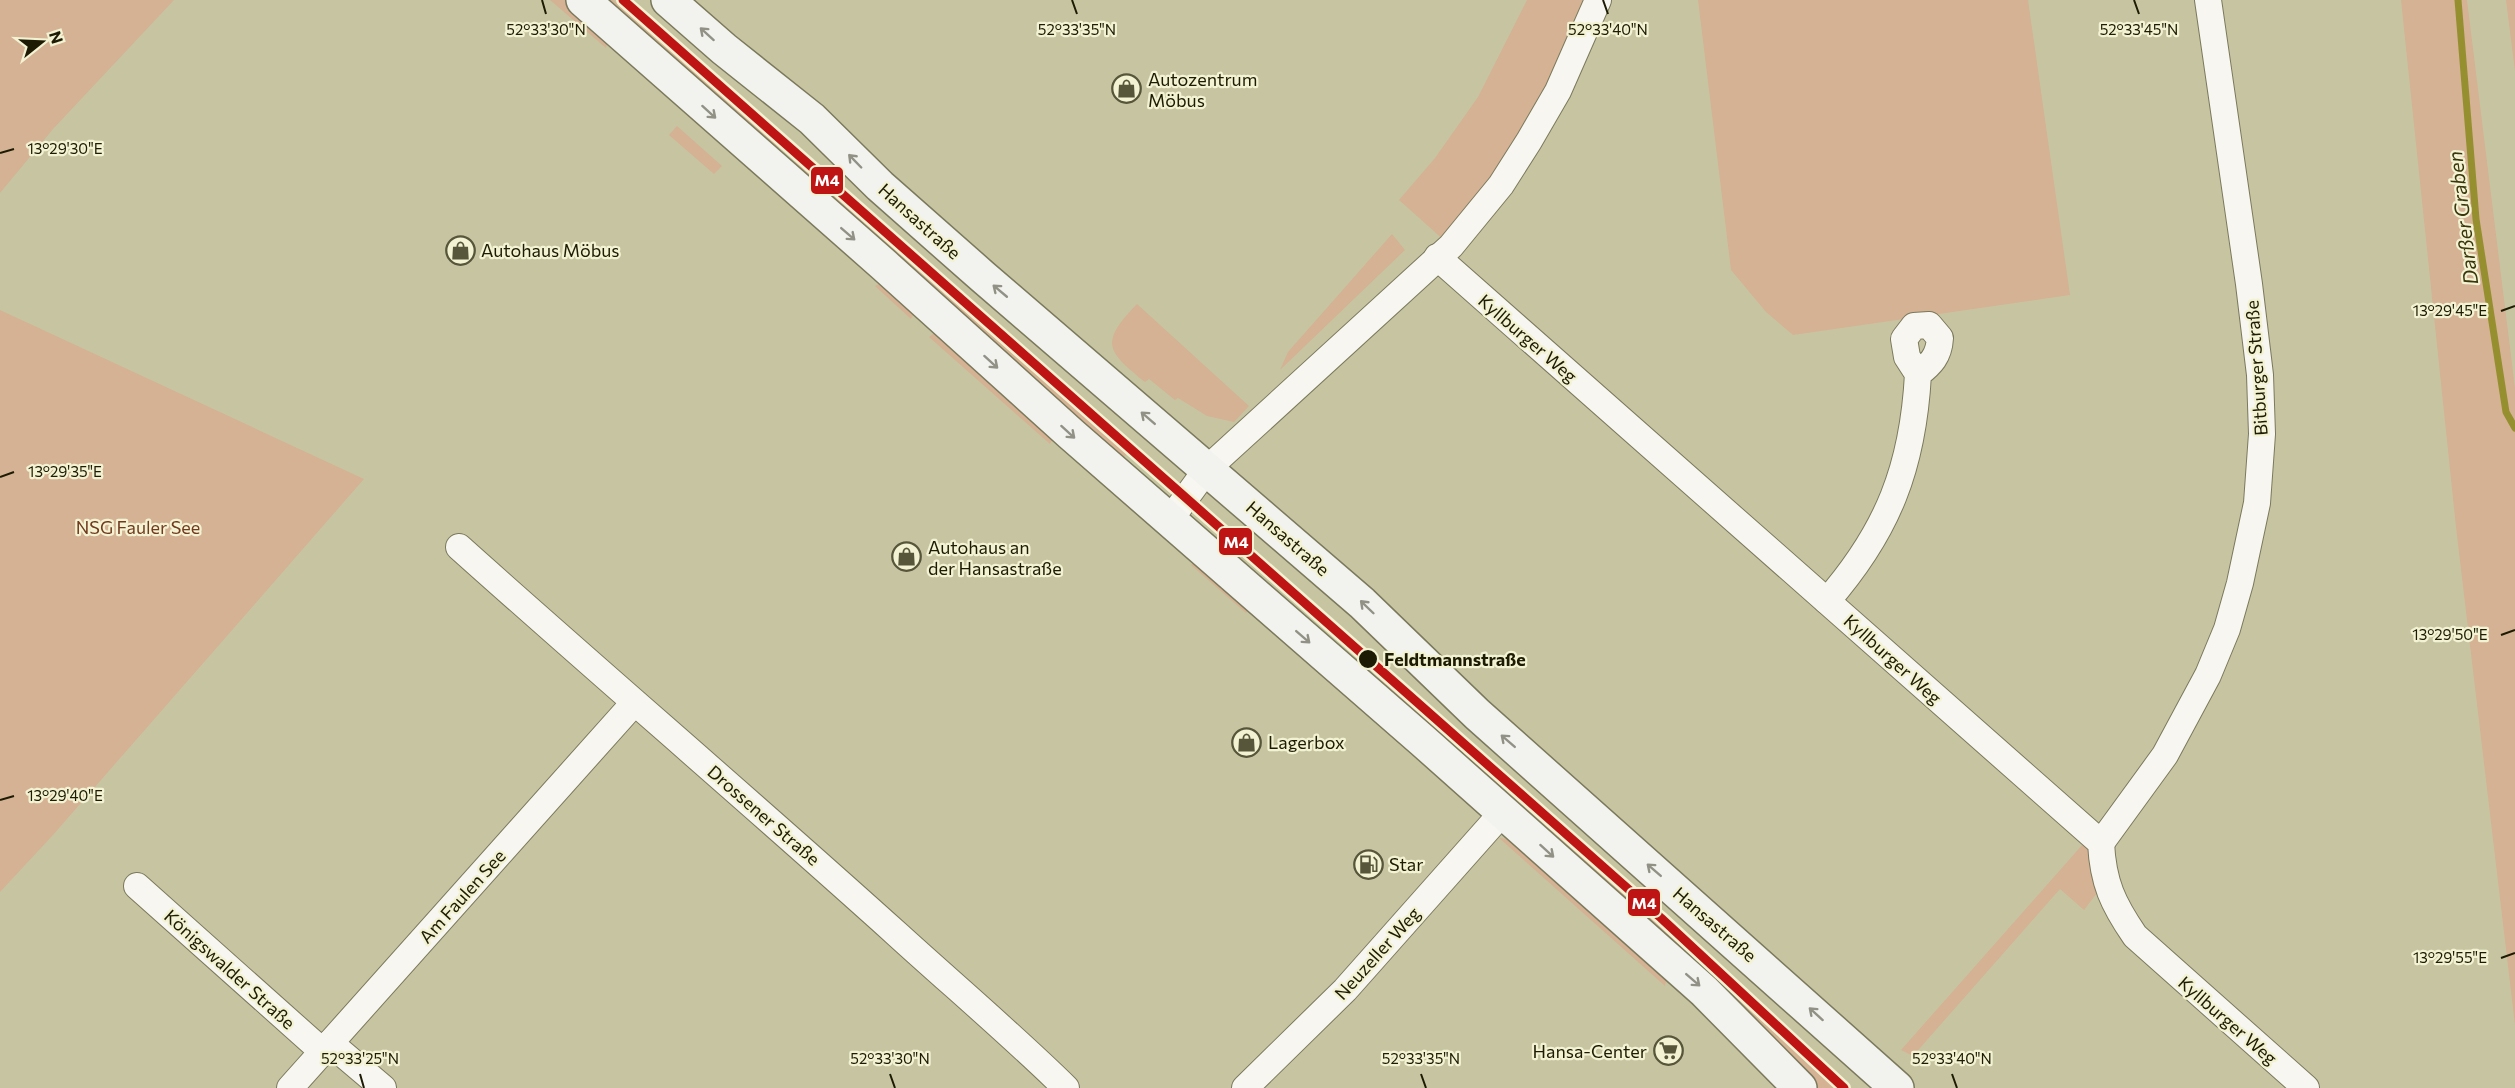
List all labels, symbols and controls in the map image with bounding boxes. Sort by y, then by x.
north arrow [12,12,72,72]
text: 52°33'30"N [506,20,586,38]
text: 52°33'35"N [1038,20,1116,38]
text: 52°33'40"N [1568,20,1648,38]
text: 52°33'45"N [2100,20,2178,38]
one-way arrow [700,27,715,41]
text: N [46,29,68,46]
place label: Autozentrum Möbus [1148,68,1257,111]
shop icon: Autozentrum Möbus [1111,73,1143,105]
one-way arrow [701,105,716,119]
text: 13°29'30"E [27,139,103,157]
water label: Darßer Graben [2442,150,2482,286]
one-way arrow [848,153,863,168]
line badge: M4 [810,166,844,195]
text: M4 [814,170,840,189]
street label: Hansastraße [874,178,966,264]
one-way arrow [840,227,855,241]
shop icon: Autohaus Möbus [444,234,476,266]
place label: Autohaus Möbus [481,239,620,261]
one-way arrow [992,285,1008,298]
street label: Kyllburger Weg [1474,289,1582,387]
street label: Bitburger Straße [2240,299,2272,437]
text: 13°29'45"E [2413,301,2487,319]
one-way arrow [983,355,998,369]
one-way arrow [1141,411,1156,425]
one-way arrow [1060,425,1075,439]
text: 13°29'35"E [28,462,102,480]
street label: Hansastraße [1242,496,1334,580]
park label: NSG Fauler See [76,516,200,538]
line badge: M4 [1218,527,1253,556]
text: M4 [1223,532,1249,551]
place label: Autohaus an der Hansastraße [928,536,1062,579]
shop icon: Autohaus an der Hansastraße [891,541,923,573]
one-way arrow [1359,600,1374,615]
street label: Kyllburger Weg [1840,609,1947,709]
text: 13°29'50"E [2412,625,2488,643]
one-way arrow [1295,630,1310,644]
marker: Feldtmannstraße [1357,648,1379,670]
place label: Feldtmannstraße [1384,648,1526,670]
shop icon: Lagerbox [1231,726,1263,758]
place label: Lagerbox [1268,731,1345,753]
one-way arrow [1501,734,1516,748]
street label: Drossener Straße [703,760,825,870]
text: 13°29'40"E [27,786,103,804]
one-way arrow [1539,844,1554,858]
street label: Am Faulen See [414,845,510,947]
fuel station icon: Star [1352,848,1384,880]
place label: Star [1389,853,1423,875]
one-way arrow [1646,864,1662,877]
street label: Hansastraße [1669,882,1761,966]
line badge: M4 [1627,888,1661,917]
text: M4 [1631,893,1657,912]
street label: Neuzeller Weg [1330,902,1425,1004]
street label: Königswalder Straße [160,905,300,1033]
text: 13°29'55"E [2413,948,2487,966]
street label: Kyllburger Weg [2174,971,2282,1069]
one-way arrow [1685,973,1700,987]
one-way arrow [1809,1007,1824,1021]
supermarket icon: Hansa-Center [1652,1035,1684,1067]
place label: Hansa-Center [1532,1040,1647,1062]
text: 52°33'25"N [321,1049,399,1067]
text: 52°33'30"N [850,1049,930,1067]
text: 52°33'35"N [1382,1049,1460,1067]
text: 52°33'40"N [1912,1049,1992,1067]

